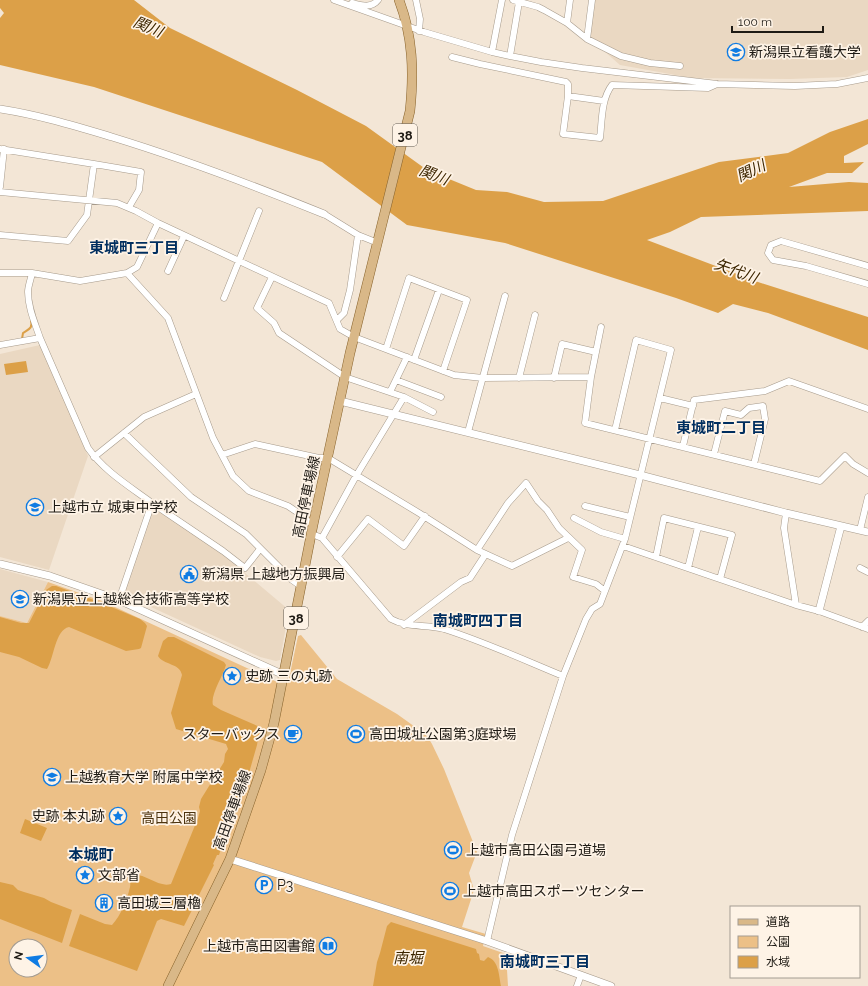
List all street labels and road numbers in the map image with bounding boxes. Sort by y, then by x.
road number: 38 [393,124,417,146]
street label: 高田停車場線 [289,454,323,540]
road number: 38 [284,607,308,629]
street label: 高田停車場線 [210,768,254,852]

